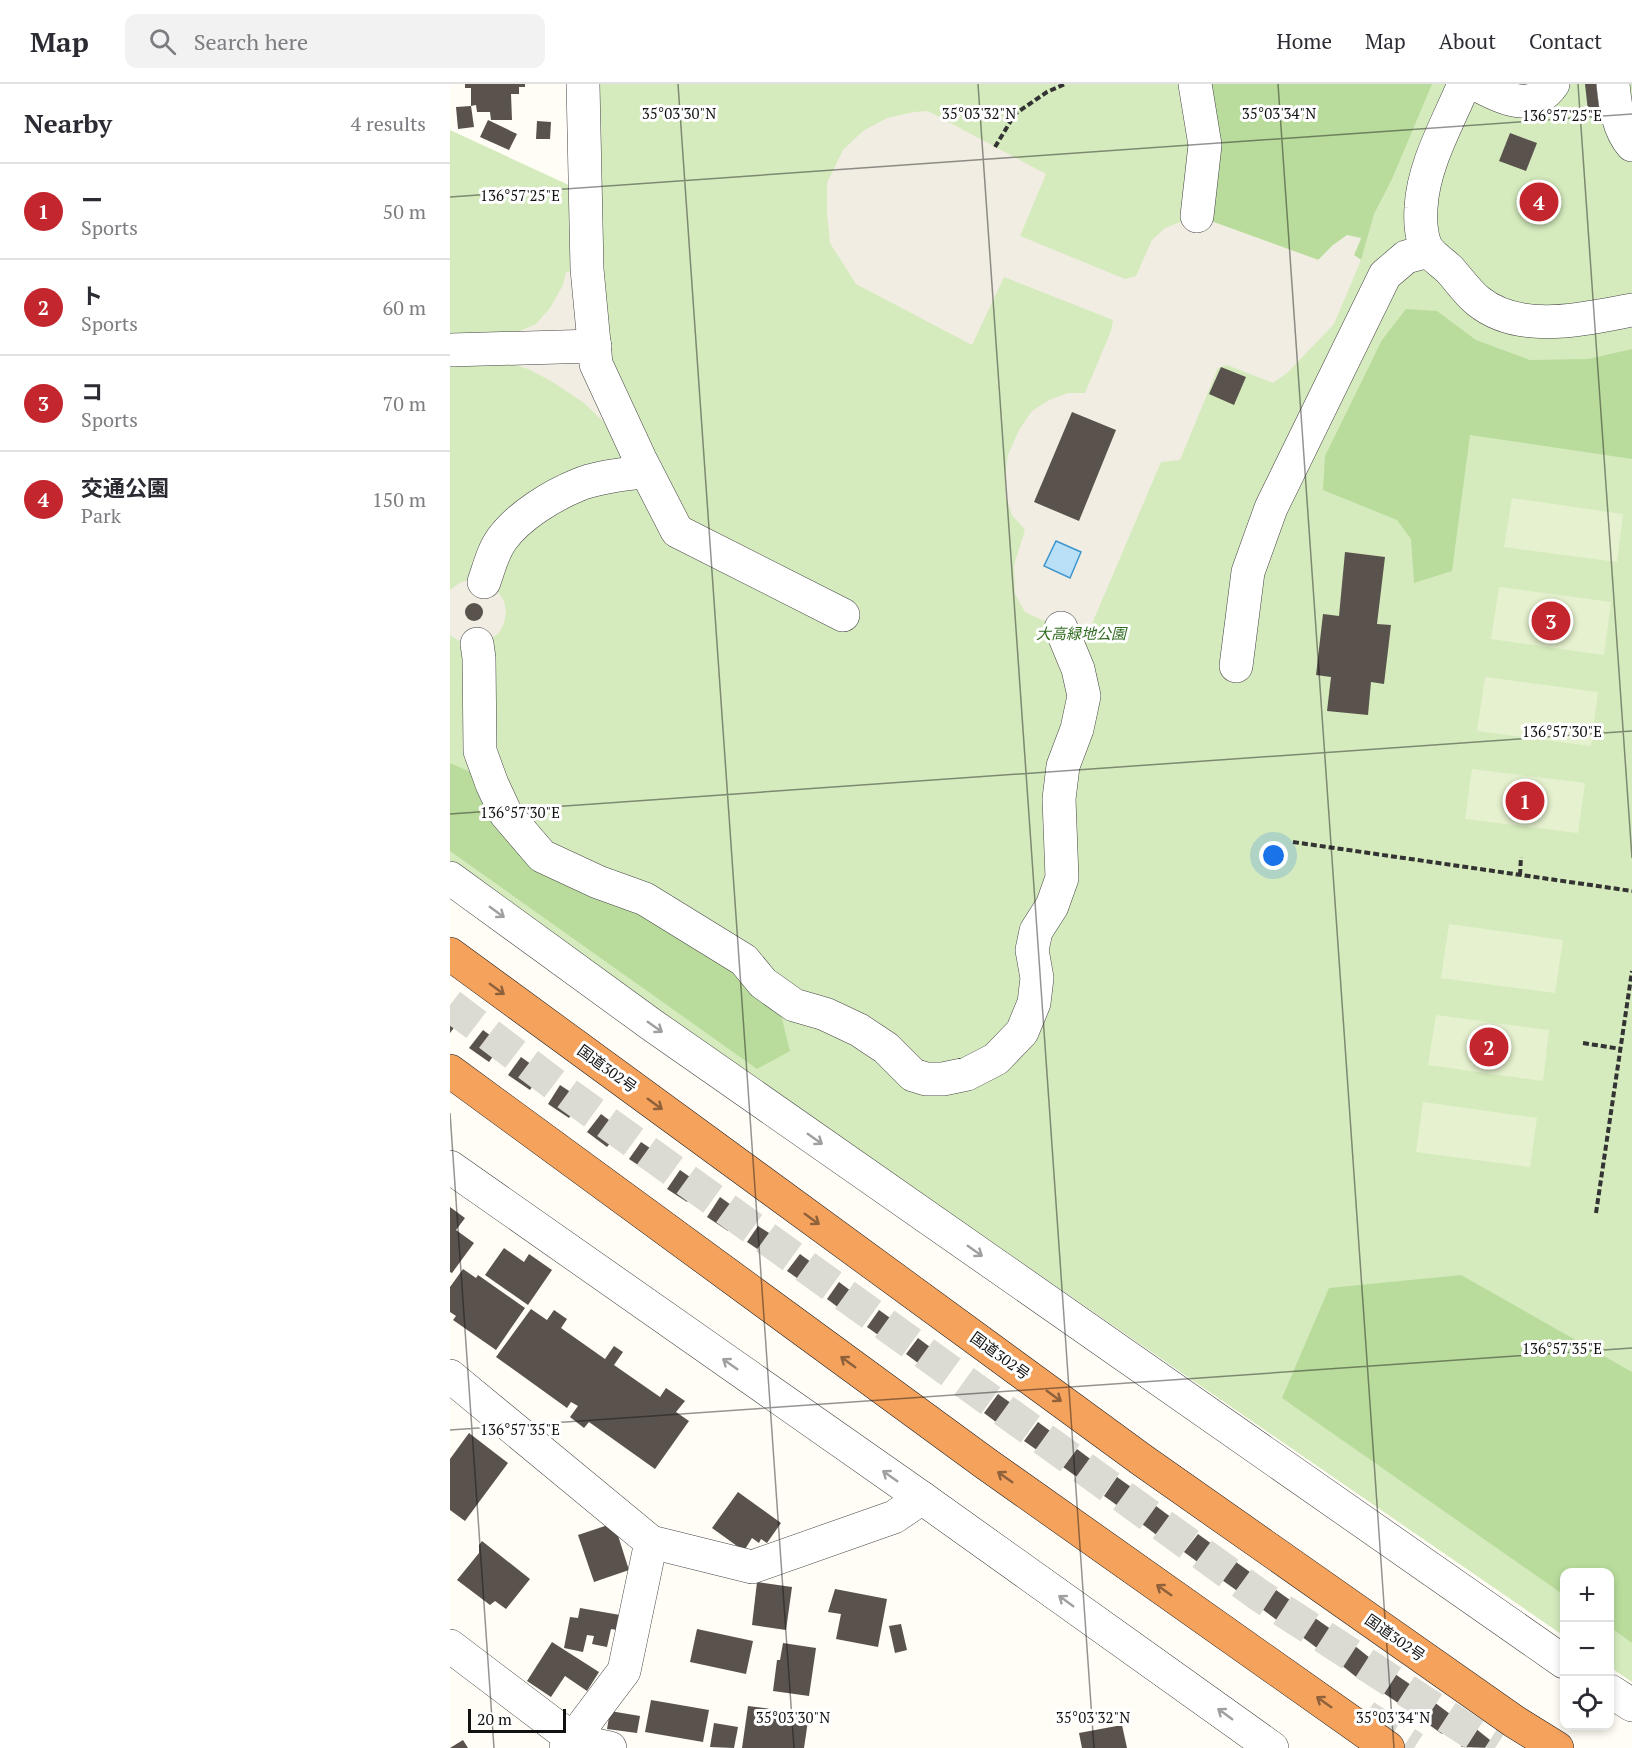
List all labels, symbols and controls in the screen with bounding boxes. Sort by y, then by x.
search box [125,14,545,68]
text: Map [30,23,89,60]
icon: search [146,25,179,58]
text: Search here [194,27,308,56]
text: Home [1276,27,1332,55]
text: Map [1365,27,1406,55]
text: About [1439,27,1496,55]
text: Contact [1529,27,1602,55]
text: 35°03'30"N [642,103,716,123]
text: 35°03'32"N [942,103,1016,123]
text: 35°03'34"N [1242,103,1316,123]
text: 136°57'25"E [1522,105,1602,125]
text: Nearby [24,106,112,140]
text: 4 results [351,110,426,137]
pin: 4 [1520,180,1558,224]
text: ー [81,185,103,214]
text: 136°57'25"E [480,185,560,205]
text: 1 [38,198,49,225]
text: 50 m [383,198,426,225]
text: Sports [81,214,138,241]
text: ト [81,281,103,310]
text: 2 [38,294,49,321]
text: 60 m [383,294,426,321]
text: Sports [81,310,138,337]
text: コ [81,377,103,406]
text: 3 [38,390,49,417]
text: 70 m [383,390,426,417]
text: Sports [81,406,138,433]
text: 交通公園 [81,473,169,502]
text: 4 [38,486,49,513]
text: 150 m [372,486,426,513]
text: Park [81,502,121,529]
pin: 3 [1532,598,1570,644]
park label: 大高緑地公園 [1036,623,1128,643]
text: 136°57'30"E [1522,721,1602,741]
pin: 1 [1506,778,1544,824]
text: 136°57'30"E [480,802,560,822]
your location [1259,841,1288,870]
one-way arrow [489,906,505,919]
one-way arrow [489,982,505,995]
one-way arrow [646,1021,663,1033]
pin: 2 [1470,1024,1508,1070]
street label: 国道302号 [574,1040,641,1097]
one-way arrow [646,1097,662,1110]
one-way arrow [806,1133,822,1145]
one-way arrow [804,1213,820,1225]
one-way arrow [966,1245,982,1257]
street label: 国道302号 [967,1327,1034,1384]
text: 136°57'35"E [1522,1338,1602,1358]
one-way arrow [840,1356,856,1368]
one-way arrow [723,1358,739,1370]
one-way arrow [1046,1390,1062,1402]
text: 136°57'35"E [480,1419,560,1439]
one-way arrow [882,1470,898,1482]
one-way arrow [998,1471,1014,1483]
map controls [1560,1568,1614,1730]
button: + [1560,1568,1614,1622]
one-way arrow [1157,1583,1173,1596]
one-way arrow [1058,1595,1074,1607]
street label: 国道302号 [1362,1609,1430,1665]
button: − [1560,1622,1614,1676]
button: locate [1560,1676,1614,1730]
one-way arrow [1316,1696,1332,1708]
scale bar [468,1706,566,1734]
text: 35°03'30"N [756,1707,830,1727]
text: 35°03'32"N [1056,1707,1130,1727]
text: 35°03'34"N [1356,1707,1430,1727]
text: 20 m [477,1708,512,1730]
one-way arrow [1217,1708,1233,1720]

